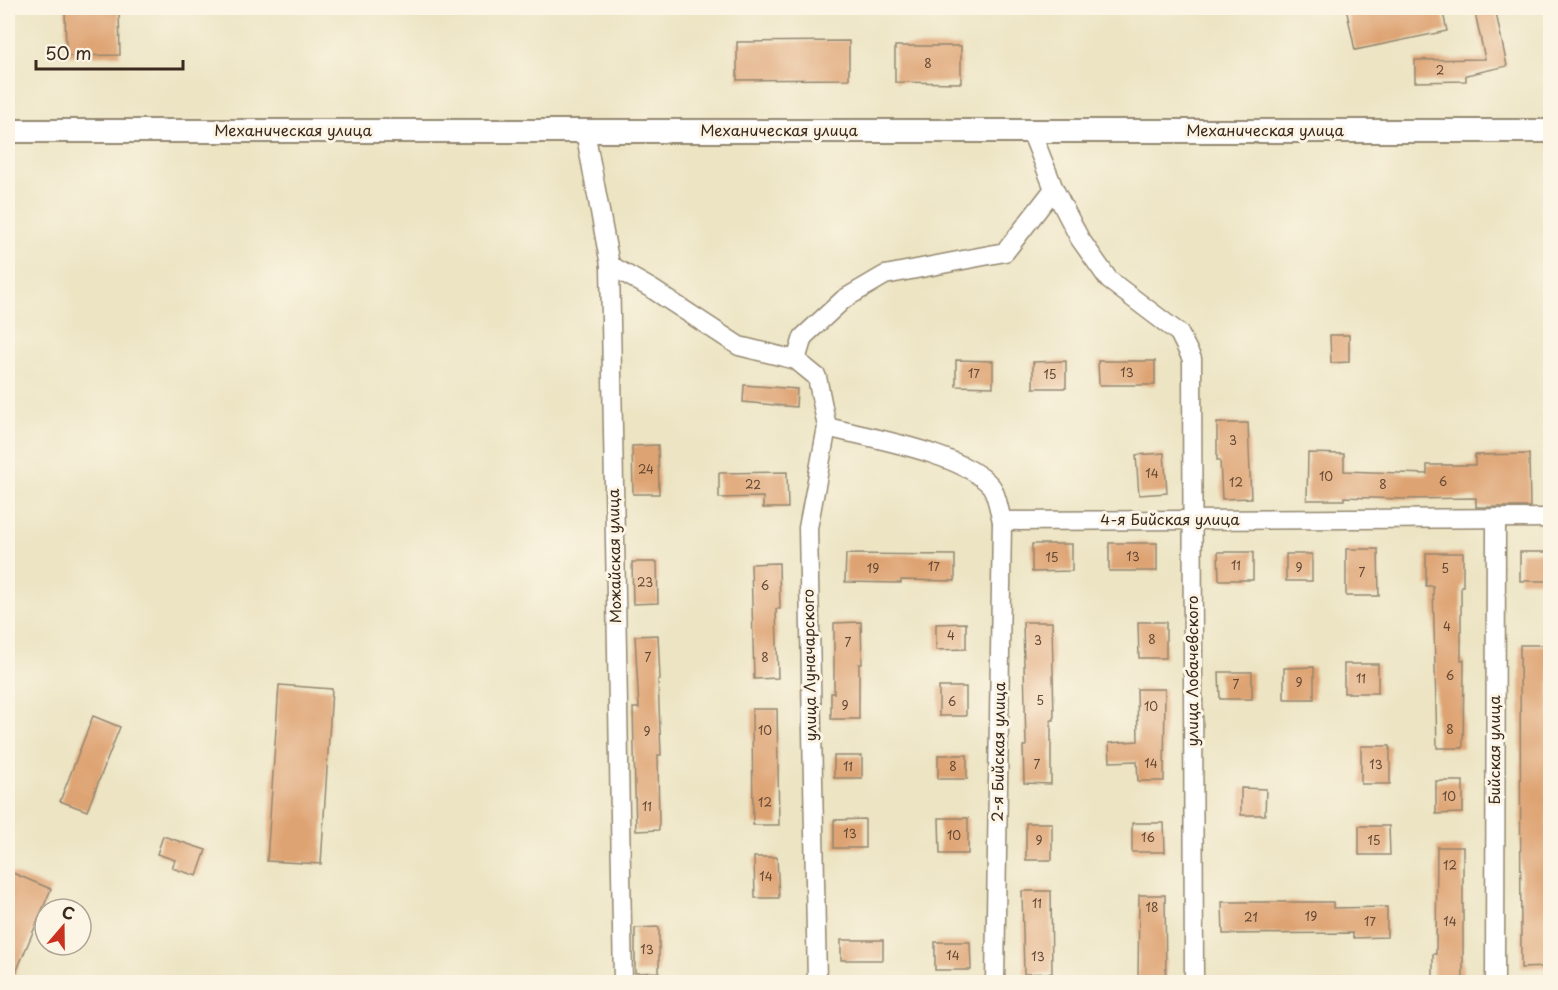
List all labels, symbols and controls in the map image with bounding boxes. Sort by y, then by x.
scale bar [36,33,183,71]
text: 50 m [45,39,92,66]
house number: 8 [924,54,932,72]
house number: 2 [1436,61,1444,79]
street label: Механическая улица [214,118,372,141]
street label: Механическая улица [700,118,858,141]
street label: Механическая улица [1186,118,1344,141]
house number: 13 [1120,363,1134,381]
house number: 17 [968,364,980,382]
house number: 15 [1043,365,1057,383]
house number: 3 [1229,431,1237,449]
house number: 24 [638,460,654,478]
house number: 14 [1145,464,1159,482]
house number: 10 [1319,467,1333,485]
house number: 6 [1439,472,1447,490]
house number: 12 [1229,473,1243,491]
house number: 22 [745,475,761,493]
house number: 8 [1379,475,1387,493]
street label: Можайская улица [601,488,626,624]
street label: 4-я Бийская улица [1100,507,1240,530]
house number: 13 [1126,547,1140,565]
house number: 15 [1045,548,1059,566]
house number: 11 [1231,556,1241,574]
house number: 17 [928,557,940,575]
house number: 9 [1295,558,1303,576]
house number: 19 [867,559,879,577]
house number: 5 [1441,559,1449,577]
house number: 7 [1359,563,1366,581]
house number: 23 [637,573,653,591]
house number: 6 [761,576,769,594]
street label: улица Луначарского [796,589,821,741]
street label: улица Лобачевского [1180,595,1203,747]
house number: 4 [1443,617,1451,635]
house number: 4 [947,626,955,644]
house number: 8 [1148,630,1156,648]
house number: 3 [1034,631,1042,649]
house number: 7 [845,633,852,651]
house number: 7 [645,648,652,666]
house number: 8 [761,648,769,666]
house number: 6 [1446,666,1454,684]
house number: 11 [1356,669,1366,687]
house number: 9 [1295,673,1303,691]
house number: 7 [1233,675,1240,693]
street label: 2-я Бийская улица [985,681,1010,822]
house number: 5 [1036,691,1044,709]
house number: 6 [948,692,956,710]
street label: Бийская улица [1482,695,1505,805]
house number: 9 [841,696,849,714]
house number: 10 [1144,697,1158,715]
house number: 8 [1446,720,1454,738]
house number: 10 [758,721,772,739]
house number: 9 [643,722,651,740]
house number: 14 [1144,754,1158,772]
house number: 7 [1034,755,1041,773]
house number: 13 [1369,755,1383,773]
house number: 11 [843,757,853,775]
house number: 8 [949,757,957,775]
house number: 10 [1442,787,1456,805]
house number: 12 [758,793,772,811]
house number: 11 [642,797,652,815]
house number: 13 [843,824,857,842]
house number: 10 [947,826,961,844]
house number: 16 [1141,828,1155,846]
house number: 9 [1035,831,1043,849]
house number: 15 [1367,831,1381,849]
house number: 12 [1443,856,1457,874]
house number: 14 [759,867,773,885]
house number: 11 [1032,894,1042,912]
north arrow [33,897,93,957]
house number: 18 [1146,898,1158,916]
text: С [59,899,78,925]
house number: 19 [1305,907,1317,925]
house number: 21 [1244,908,1258,926]
house number: 17 [1364,912,1376,930]
house number: 14 [1443,912,1457,930]
house number: 13 [640,940,654,958]
house number: 14 [946,946,960,964]
house number: 13 [1031,947,1045,965]

